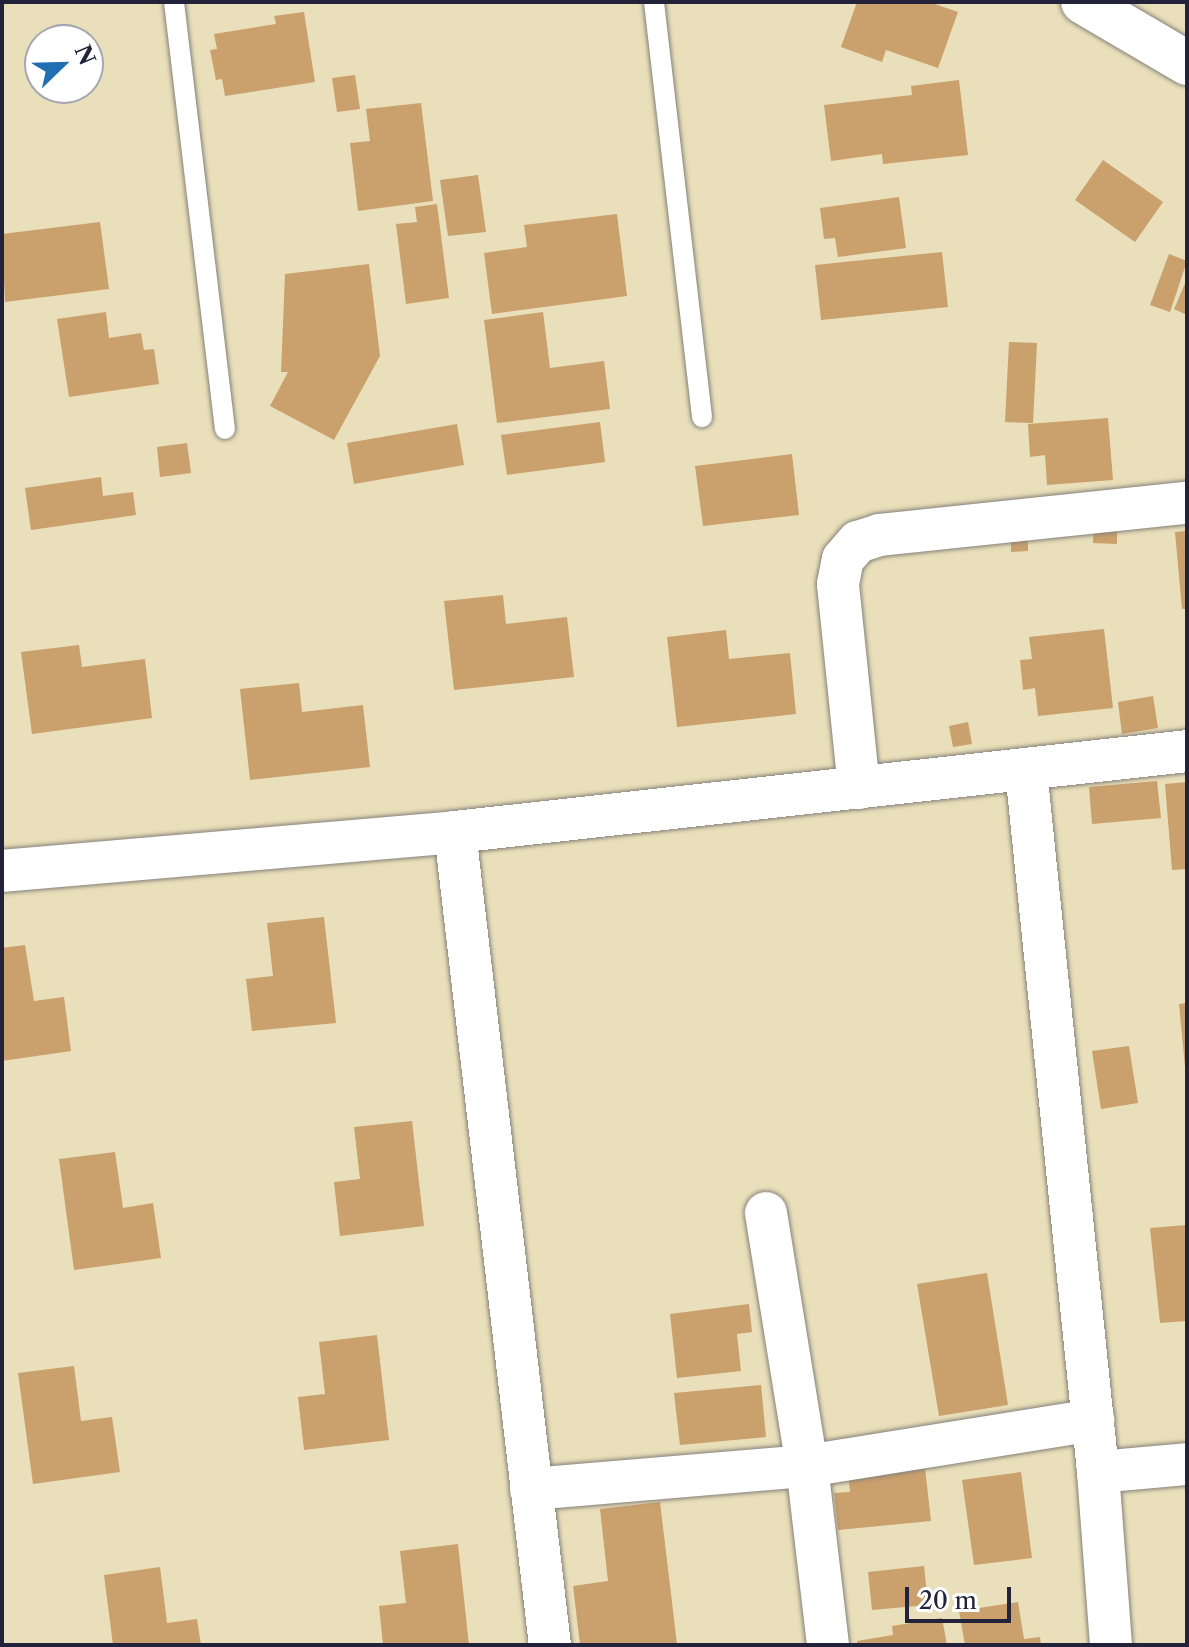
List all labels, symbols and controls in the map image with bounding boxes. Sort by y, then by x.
north arrow [24,24,104,104]
text: N [69,41,101,69]
scale bar [909,1571,1015,1621]
text: 20 m [919,1586,977,1615]

